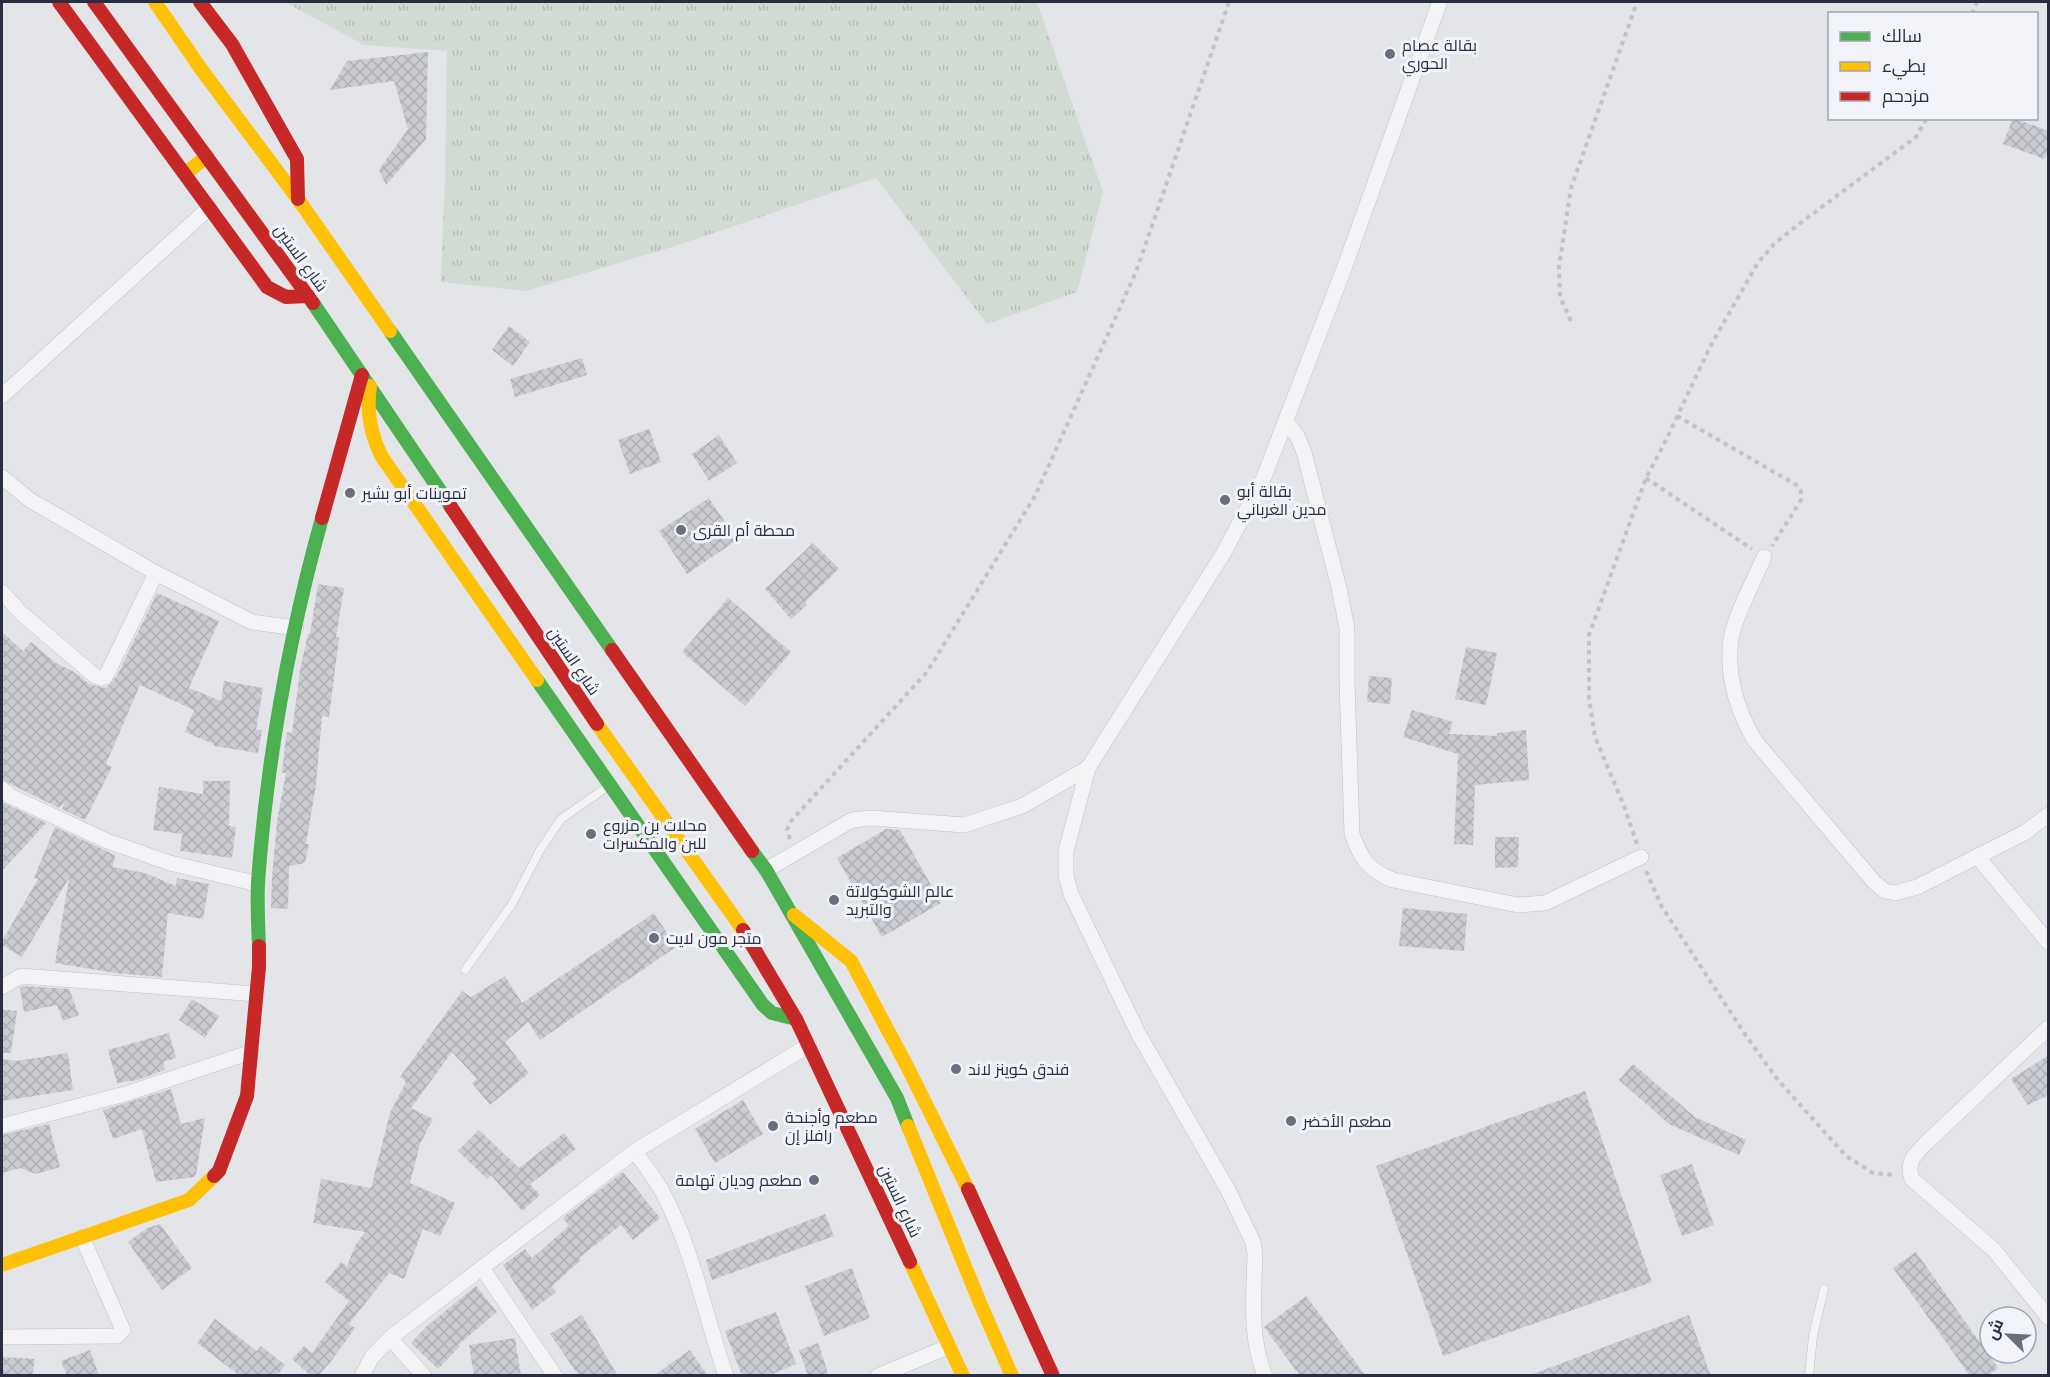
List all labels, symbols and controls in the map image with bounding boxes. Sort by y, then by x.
legend [1828,12,2038,120]
text: سالك [1882,25,1922,47]
place label: بقالة عصام الحوري [1402,36,1477,77]
marker: بقالة عصام الحوري [1383,47,1397,61]
text: بطيء [1882,55,1926,80]
text: مزدحم [1882,85,1930,108]
street label: شارع الستين [269,221,332,296]
place label: بقالة أبو مدين الغرباني [1237,482,1327,523]
place label: تموينات أبو بشير [361,484,467,503]
marker: تموينات أبو بشير [343,486,357,500]
marker: بقالة أبو مدين الغرباني [1218,493,1232,507]
place label: محطة أم القرى [693,521,795,542]
marker: محطة أم القرى [674,523,688,537]
street label: شارع الستين [543,623,604,700]
place label: محلات بن مزروع للبن والمكسرات [603,816,707,854]
marker: محلات بن مزروع للبن والمكسرات [584,827,598,841]
place label: عالم الشوكولاتة والتبريد [846,882,954,919]
marker: عالم الشوكولاتة والتبريد [827,893,841,907]
place label: متجر مون لايت [666,929,762,949]
marker: متجر مون لايت [647,931,661,945]
place label: فندق كوينز لاند [968,1060,1069,1080]
marker: فندق كوينز لاند [949,1062,963,1076]
place label: مطعم وأجنحة رافلز إن [785,1108,878,1146]
place label: مطعم الأخضر [1302,1112,1392,1133]
marker: مطعم الأخضر [1284,1114,1298,1128]
marker: مطعم وأجنحة رافلز إن [766,1119,780,1133]
street label: شارع الستين [873,1162,925,1241]
place label: مطعم وديان تهامة [675,1171,802,1192]
marker: مطعم وديان تهامة [807,1173,821,1187]
north arrow [1978,1305,2038,1365]
text: ش [1982,1316,2008,1342]

